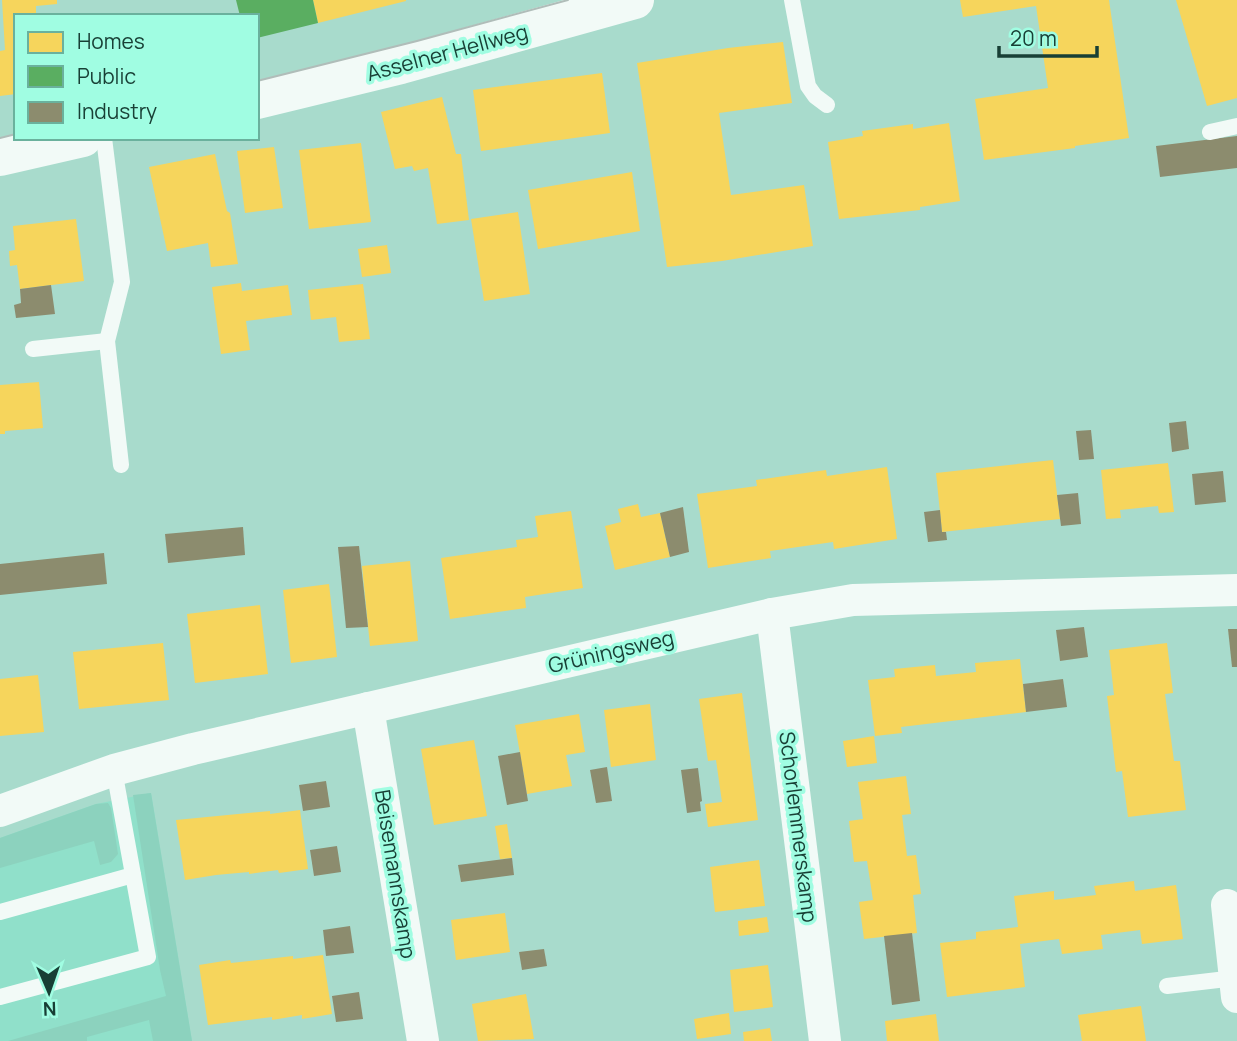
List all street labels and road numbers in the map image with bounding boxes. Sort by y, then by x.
street label: Asselner Hellweg [363,17,531,87]
street label: Grüningsweg [545,623,677,679]
street label: Schorlemmerskamp [773,730,825,924]
street label: Beisemannskamp [369,787,423,961]

